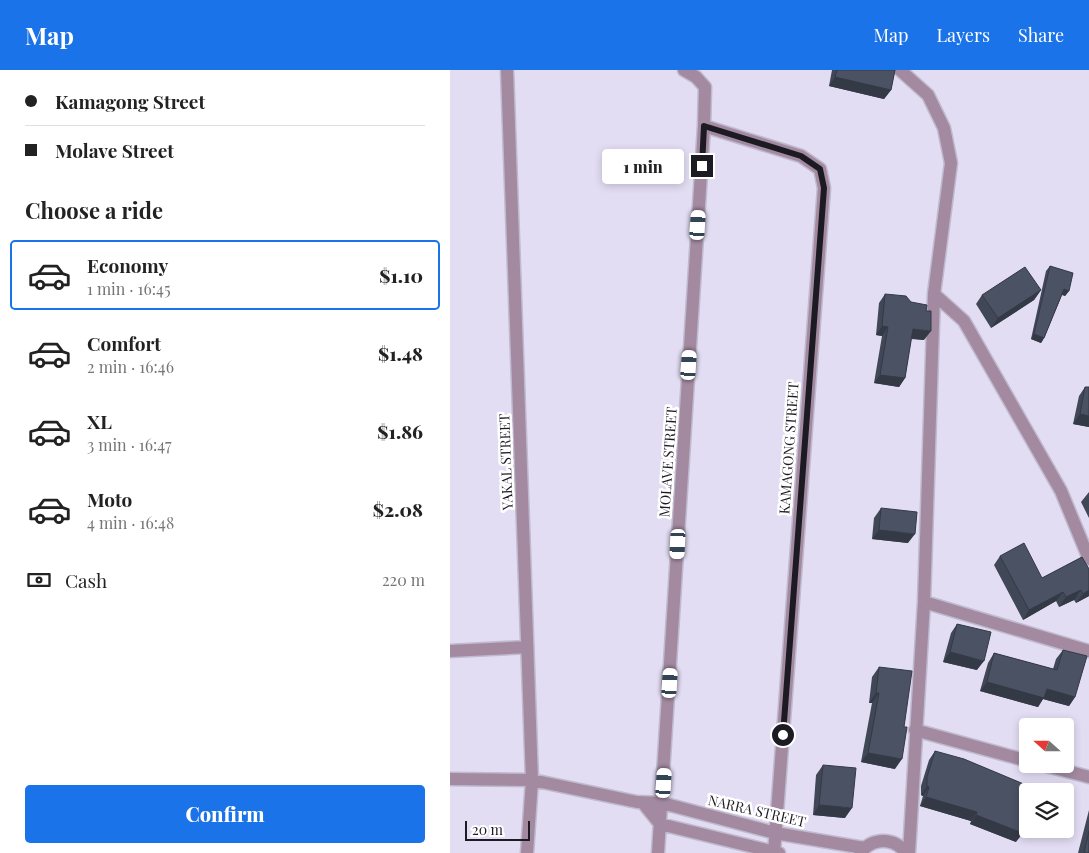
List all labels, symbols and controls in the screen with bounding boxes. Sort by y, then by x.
text: Map [25,19,74,51]
text: Map [873,23,908,47]
text: Layers [936,23,990,47]
text: Share [1018,23,1064,47]
text: Kamagong Street [55,88,205,114]
text: Molave Street [55,137,174,163]
callout: 1 min [602,148,684,184]
route end [691,155,713,177]
text: 1 min [623,156,663,177]
text: Choose a ride [25,195,163,225]
car [689,210,706,240]
text: Economy [87,252,168,278]
icon: car [27,253,72,298]
text: $1.10 [379,262,423,288]
text: 1 min · 16:45 [87,278,171,299]
text: Comfort [87,330,161,356]
icon: car [27,331,72,376]
text: $1.48 [378,340,423,366]
car [680,350,697,380]
text: 2 min · 16:46 [87,356,174,377]
street label: KAMAGONG STREET [774,381,803,515]
street label: MOLAVE STREET [654,406,681,518]
text: XL [87,408,112,434]
icon: car [27,409,72,454]
street label: YAKAL STREET [494,413,517,512]
text: $1.86 [377,418,423,444]
text: 3 min · 16:47 [87,434,171,455]
text: Moto [87,486,132,512]
icon: car [27,487,72,532]
text: $2.08 [373,496,423,522]
text: 4 min · 16:48 [87,512,174,533]
car [669,529,686,559]
icon: cash [25,566,53,594]
text: Cash [65,567,107,593]
text: 220 m [382,569,425,590]
car [661,668,678,698]
north arrow [1019,718,1074,772]
map controls [1019,718,1074,838]
route start [772,724,794,746]
car [655,768,672,798]
button: layers [1019,783,1074,838]
button: Confirm [25,785,425,843]
street label: NARRA STREET [706,790,808,831]
scale bar [465,818,530,841]
text: 20 m [472,820,503,839]

